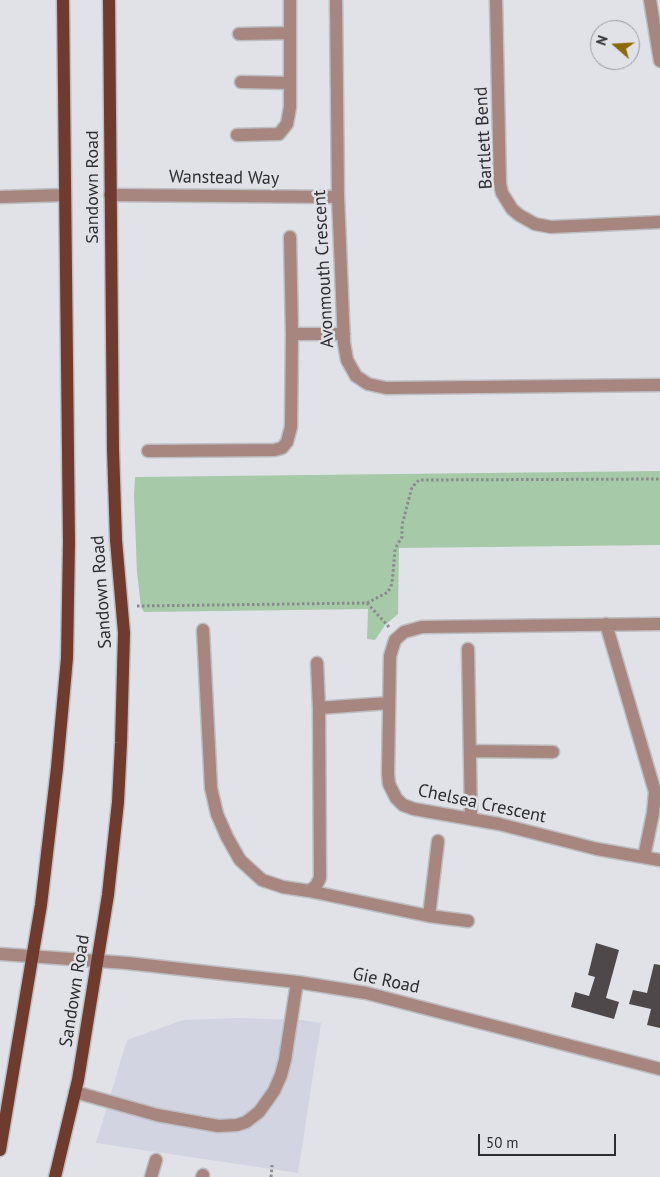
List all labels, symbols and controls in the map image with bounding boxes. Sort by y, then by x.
north arrow [590,20,640,70]
text: N [592,33,612,48]
street label: Bartlett Bend [471,86,497,190]
street label: Sandown Road [82,130,104,244]
street label: Wanstead Way [169,166,279,190]
street label: Avonmouth Crescent [309,189,339,349]
street label: Sandown Road [87,535,117,649]
street label: Chelsea Crescent [416,780,548,828]
street label: Sandown Road [55,933,95,1049]
street label: Gie Road [351,963,421,999]
scale bar [480,1124,618,1156]
text: 50 m [486,1133,519,1152]

